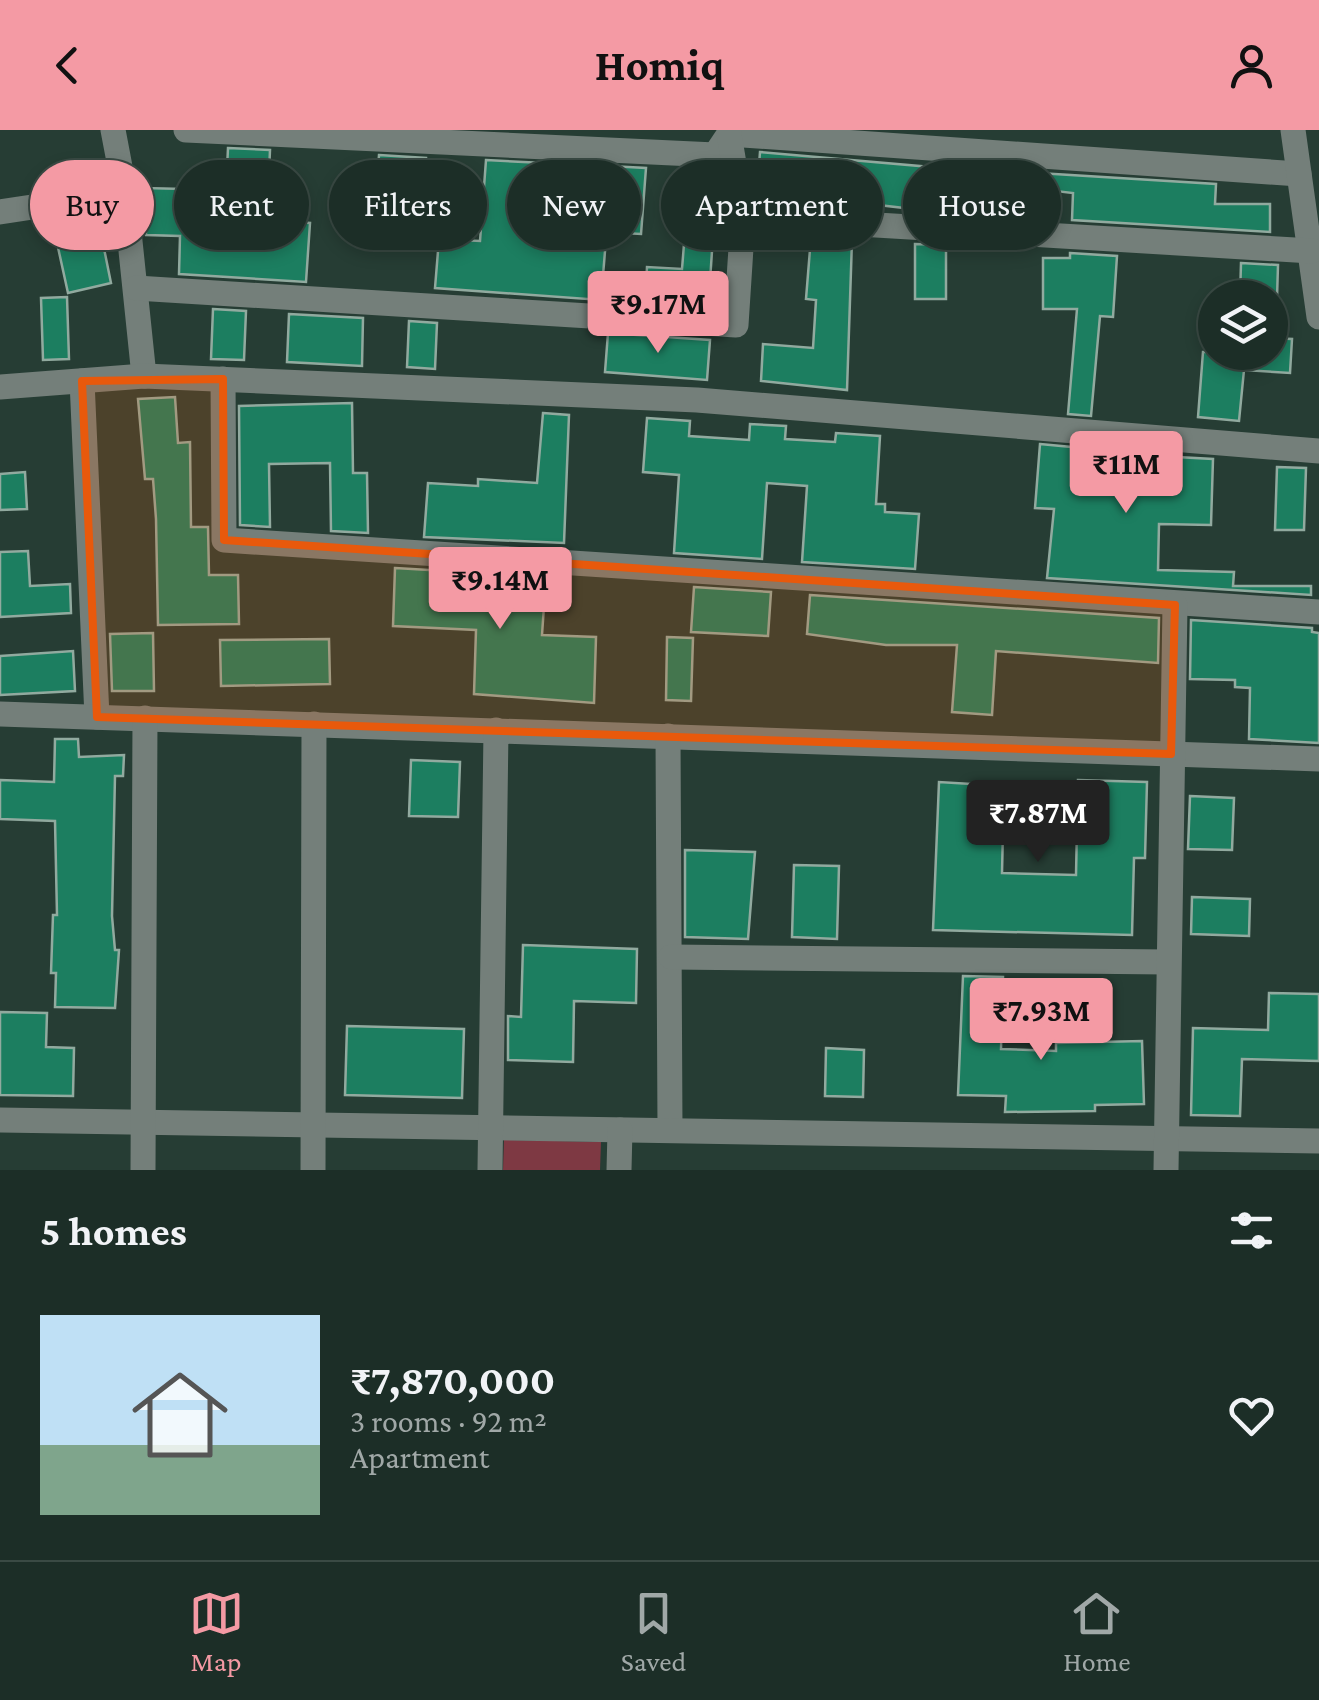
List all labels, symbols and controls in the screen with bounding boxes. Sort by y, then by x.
icon: back [40,38,95,93]
icon: person [1224,38,1279,93]
text: Homiq [595,40,724,90]
chip: Buy [30,160,154,250]
chip: Rent [174,160,309,250]
chip: Filters [329,160,487,250]
chip: New [507,160,641,250]
chip: Apartment [661,160,883,250]
chip: House [903,160,1061,250]
pin: ₹9.17M [577,271,739,356]
map controls [1198,280,1288,370]
button: layers [1198,280,1288,370]
text: ₹9.17M [610,285,706,321]
pin: ₹11M [1067,431,1185,516]
text: ₹11M [1092,445,1160,481]
pin: ₹9.14M [419,547,581,632]
text: ₹9.14M [451,561,549,597]
pin: ₹7.87M [957,780,1119,865]
text: ₹7.87M [988,794,1088,830]
pin: ₹7.93M [960,978,1122,1063]
text: ₹7.93M [992,992,1090,1028]
icon: filters [1224,1203,1279,1258]
text: 5 homes [40,1207,187,1254]
icon: home [120,1355,240,1475]
text: ₹7,870,000 [350,1356,555,1403]
icon: heart [1224,1388,1279,1443]
text: 3 rooms · 92 m² [350,1403,547,1439]
text: Apartment [350,1439,489,1475]
tab: Map [189,1586,244,1677]
tab: Saved [621,1586,686,1677]
tab: Home [1063,1586,1130,1677]

